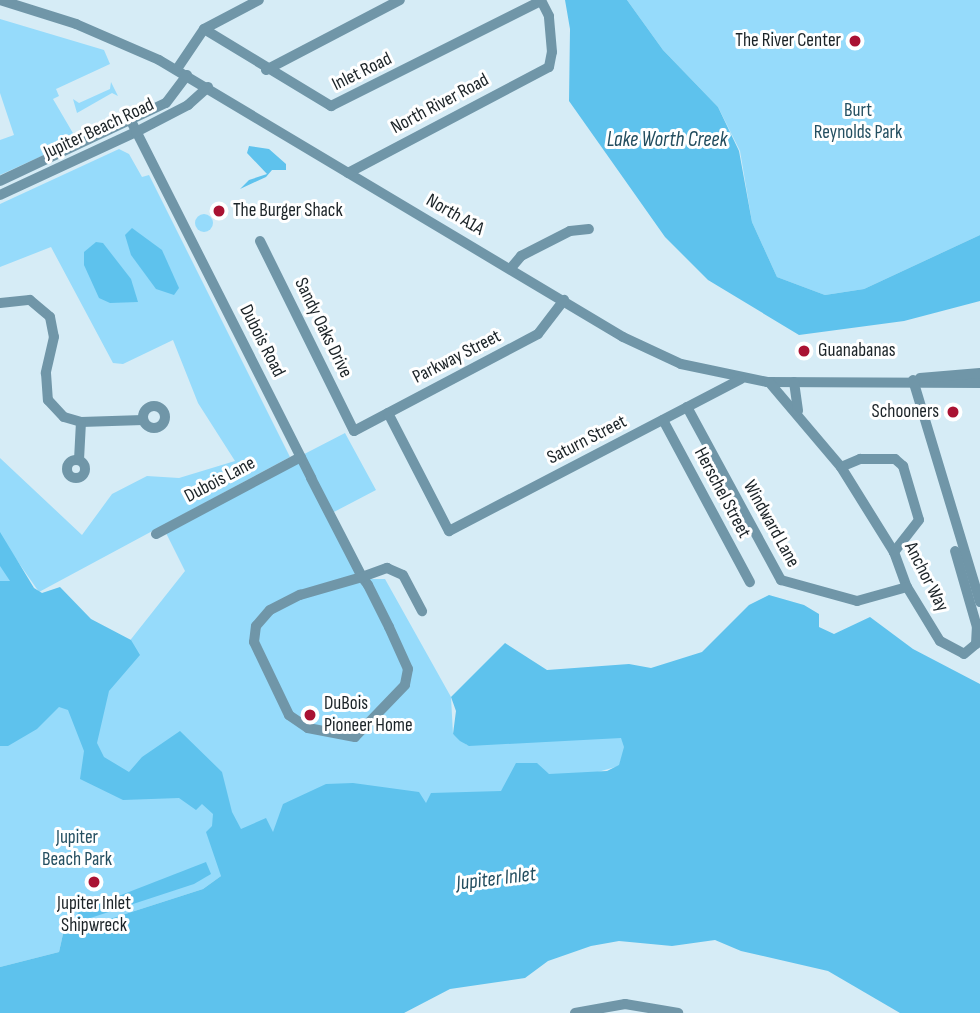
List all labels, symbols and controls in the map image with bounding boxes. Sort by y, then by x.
place label: The River Center [735,30,841,52]
marker: The River Center [847,33,863,49]
street label: Inlet Road [328,48,396,96]
street label: North River Road [387,69,493,139]
street label: Jupiter Beach Road [40,94,158,164]
park label: Burt Reynolds Park [814,100,902,144]
water label: Lake Worth Creek [607,127,727,153]
street label: North A1A [422,189,488,241]
place label: The Burger Shack [233,200,343,222]
marker: The Burger Shack [211,203,227,219]
street label: Sandy Oaks Drive [289,274,357,382]
street label: Dubois Road [234,301,290,381]
street label: Parkway Street [409,325,505,389]
place label: Guanabanas [818,340,896,362]
marker: Guanabanas [796,343,812,359]
place label: Schooners [872,401,939,423]
marker: Schooners [945,404,961,420]
street label: Saturn Street [544,410,630,470]
street label: Herschel Street [689,444,755,542]
street label: Dubois Lane [181,452,259,508]
street label: Windward Lane [738,477,804,571]
street label: Anchor Way [899,538,953,616]
place label: DuBois Pioneer Home [324,693,413,737]
marker: DuBois Pioneer Home [302,707,318,723]
park label: Jupiter Beach Park [42,827,112,871]
water label: Jupiter Inlet [455,862,537,896]
marker: Jupiter Inlet Shipwreck [86,874,102,890]
place label: Jupiter Inlet Shipwreck [57,893,131,937]

